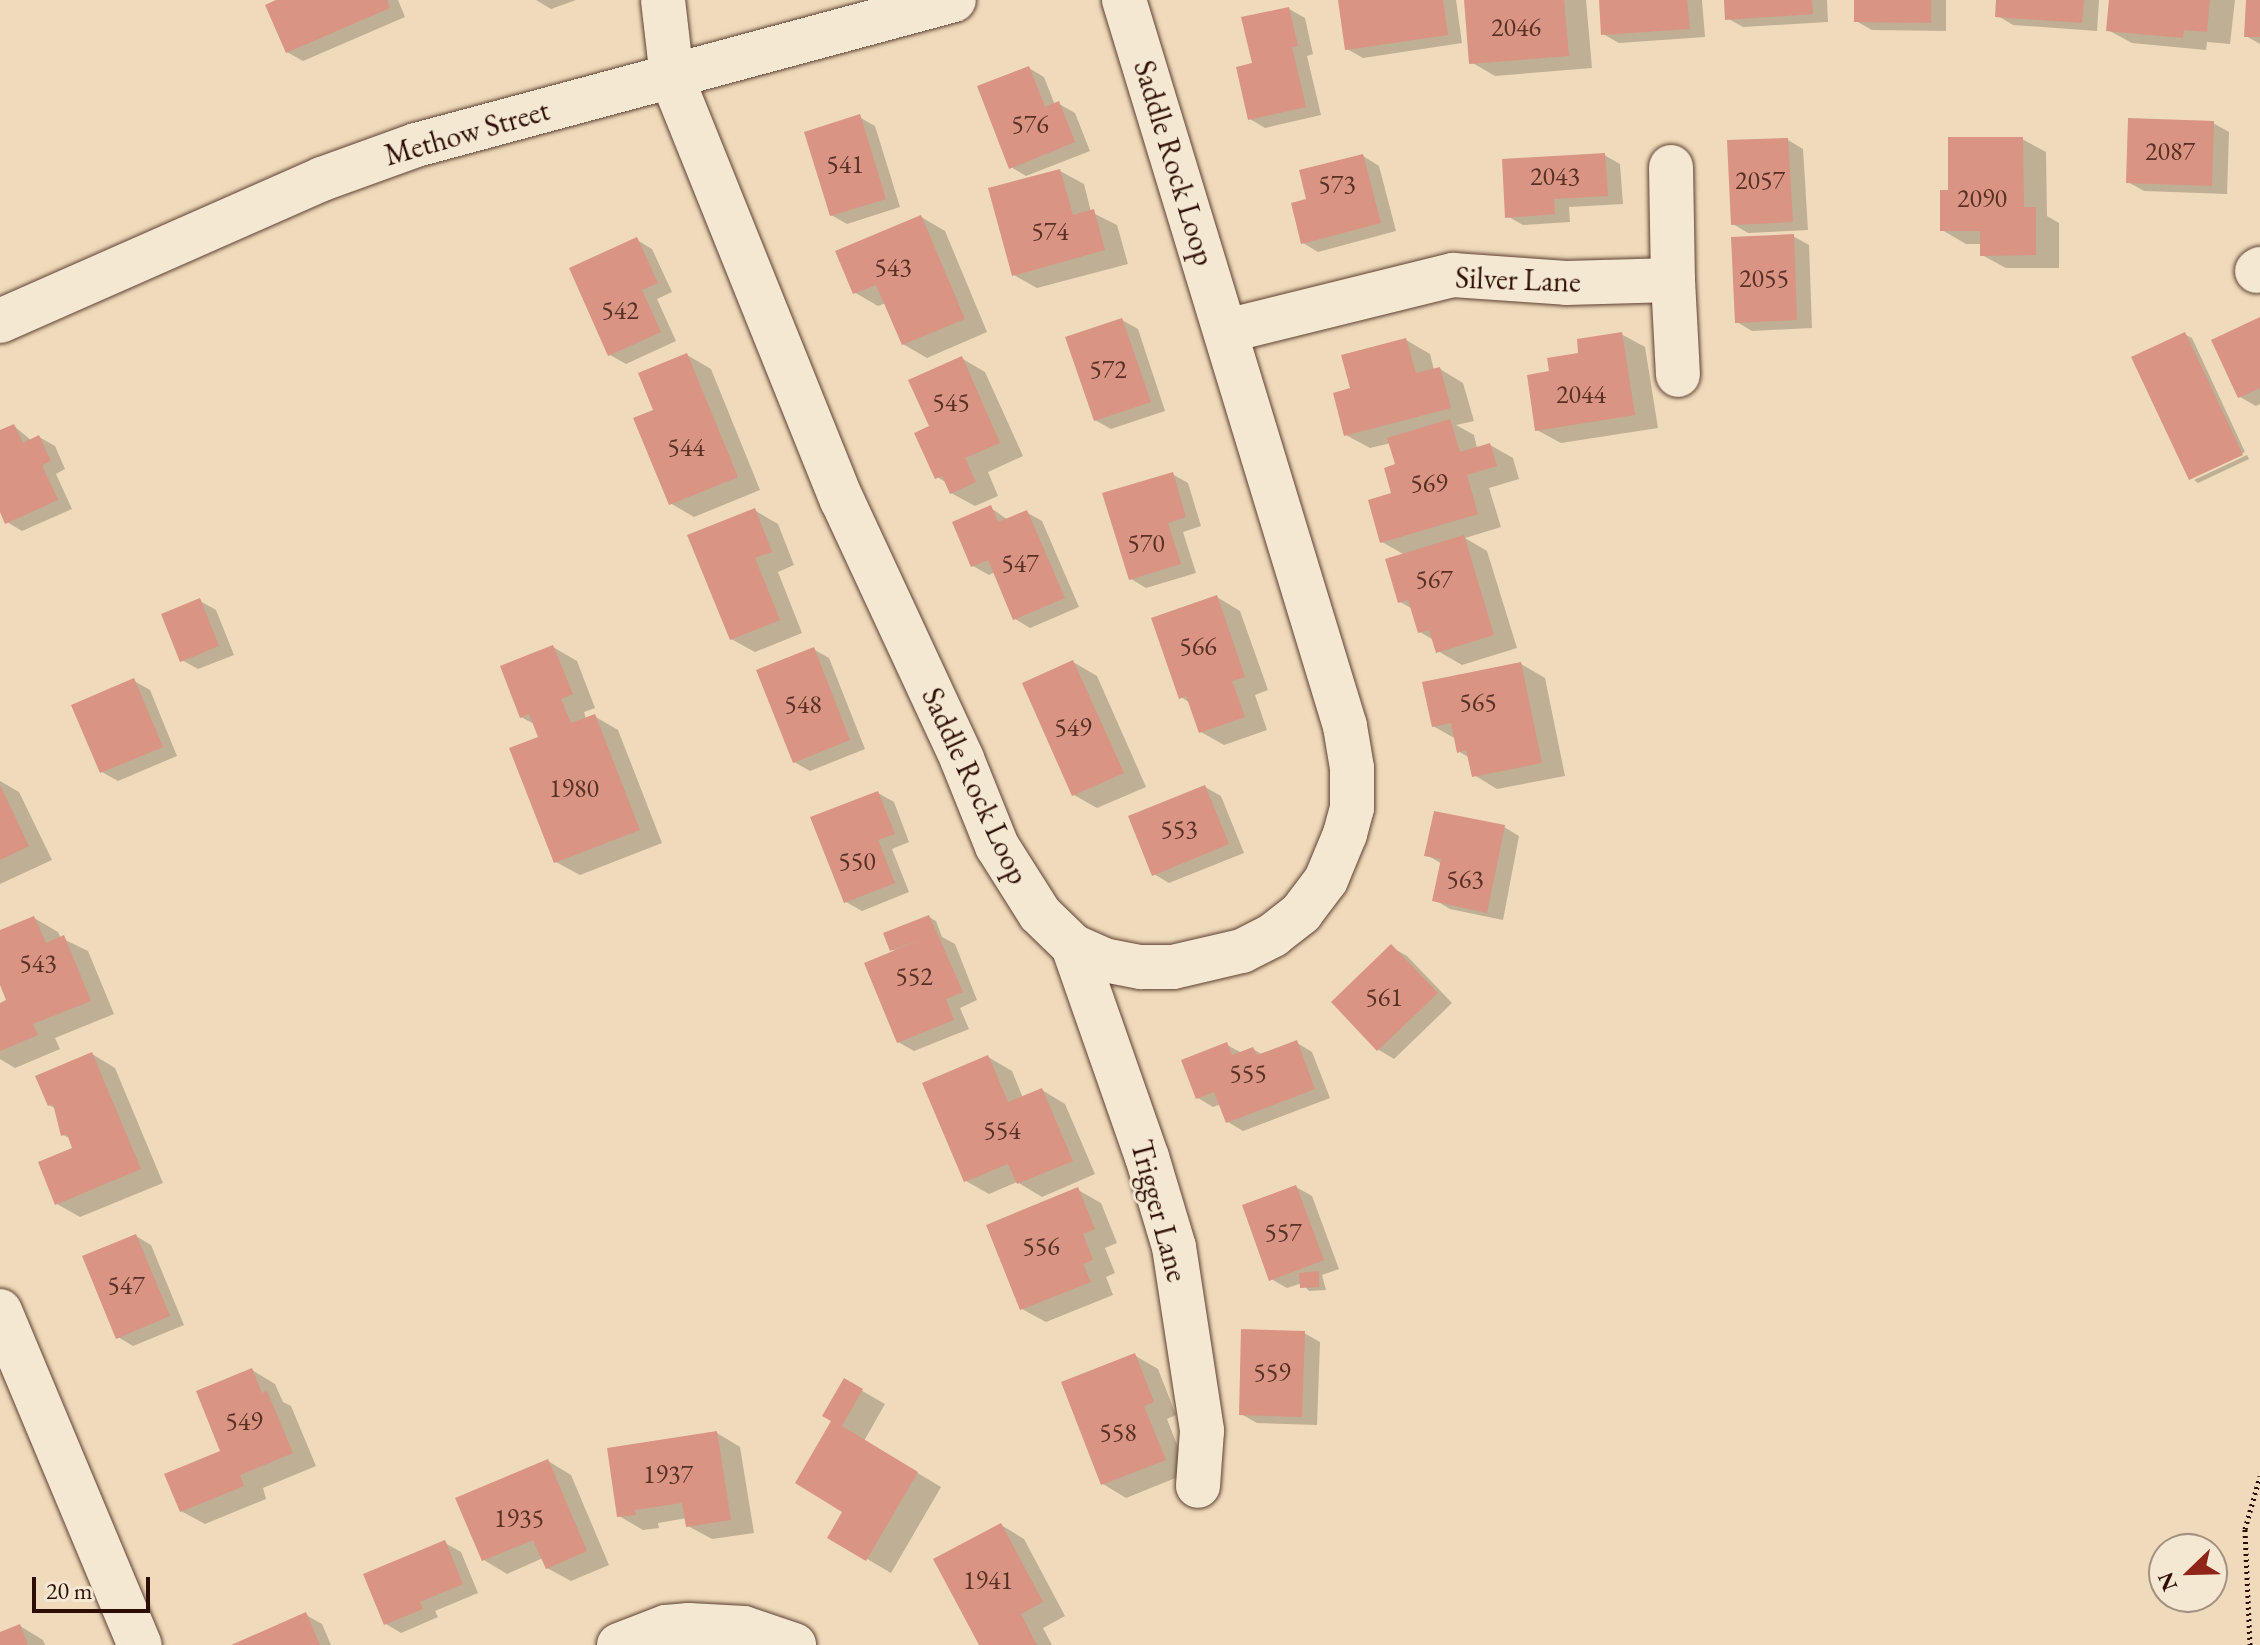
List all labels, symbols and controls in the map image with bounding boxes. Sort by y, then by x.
house number: 2046 [1491,12,1541,44]
street label: Saddle Rock Loop [1126,56,1222,270]
street label: Methow Street [380,92,554,174]
house number: 576 [1011,109,1049,141]
house number: 2087 [2145,136,2195,168]
house number: 541 [826,149,864,181]
house number: 2043 [1530,161,1580,193]
house number: 2057 [1735,165,1785,197]
house number: 573 [1318,169,1356,201]
house number: 2090 [1957,183,2007,215]
house number: 574 [1031,216,1069,248]
house number: 543 [874,252,912,284]
street label: Silver Lane [1455,260,1581,300]
house number: 2055 [1739,263,1789,295]
house number: 542 [601,295,639,327]
house number: 572 [1089,354,1127,386]
house number: 2044 [1556,379,1606,411]
house number: 545 [932,387,970,419]
house number: 544 [667,432,705,464]
house number: 569 [1410,468,1448,500]
house number: 570 [1127,528,1165,560]
house number: 547 [1001,548,1039,580]
house number: 567 [1415,564,1453,596]
house number: 566 [1179,631,1217,663]
street label: Saddle Rock Loop [914,682,1036,890]
house number: 565 [1459,687,1497,719]
house number: 548 [784,689,822,721]
house number: 549 [1054,712,1092,744]
house number: 1980 [549,773,599,805]
house number: 553 [1160,814,1198,846]
house number: 550 [838,846,876,878]
house number: 563 [1446,864,1484,896]
house number: 543 [19,948,57,980]
house number: 552 [895,961,933,993]
house number: 561 [1365,982,1403,1014]
house number: 555 [1229,1058,1267,1090]
house number: 554 [983,1115,1021,1147]
street label: Trigger Lane [1123,1136,1195,1286]
house number: 557 [1264,1217,1302,1249]
house number: 556 [1022,1231,1060,1263]
house number: 547 [107,1270,145,1302]
house number: 559 [1253,1357,1291,1389]
house number: 549 [225,1406,263,1438]
house number: 558 [1099,1417,1137,1449]
house number: 1937 [643,1459,693,1491]
house number: 1935 [494,1503,544,1535]
north arrow [2148,1533,2228,1613]
scale bar [36,1561,154,1611]
house number: 1941 [963,1565,1013,1597]
text: N [2150,1568,2184,1596]
text: 20 m [46,1575,93,1606]

